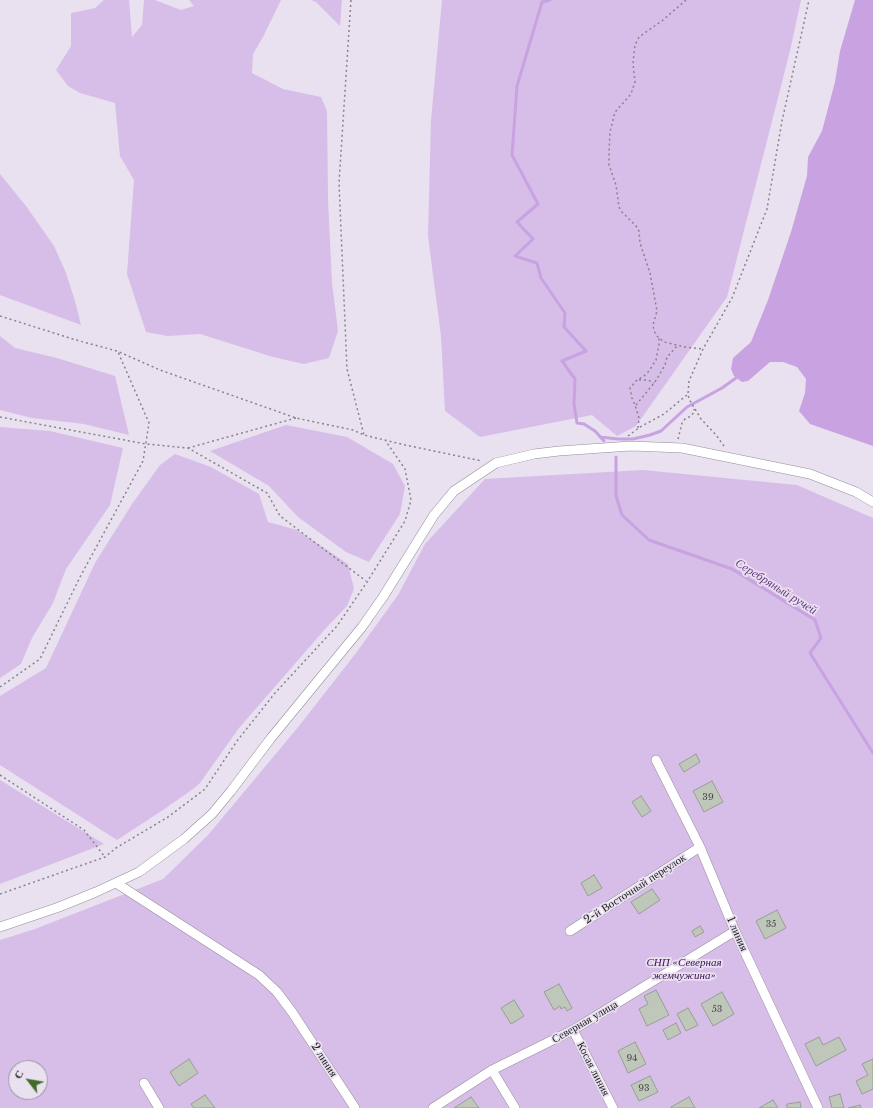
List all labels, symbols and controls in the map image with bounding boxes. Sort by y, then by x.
water label: Серебряный ручей [732,556,820,618]
house number: 39 [702,792,714,802]
street label: 2-й Восточный переулок [582,851,688,927]
street label: 1 линия [724,915,750,953]
house number: 35 [766,919,776,929]
park label: СНП «Северная жемчужина» [646,956,722,982]
street label: Северная улица [550,998,620,1046]
house number: 53 [712,1004,722,1014]
street label: 2 линия [308,1040,340,1080]
street label: Косая линия [574,1040,612,1098]
house number: 94 [626,1053,638,1063]
north arrow [8,1060,48,1100]
text: С [11,1067,27,1081]
house number: 93 [638,1083,650,1093]

